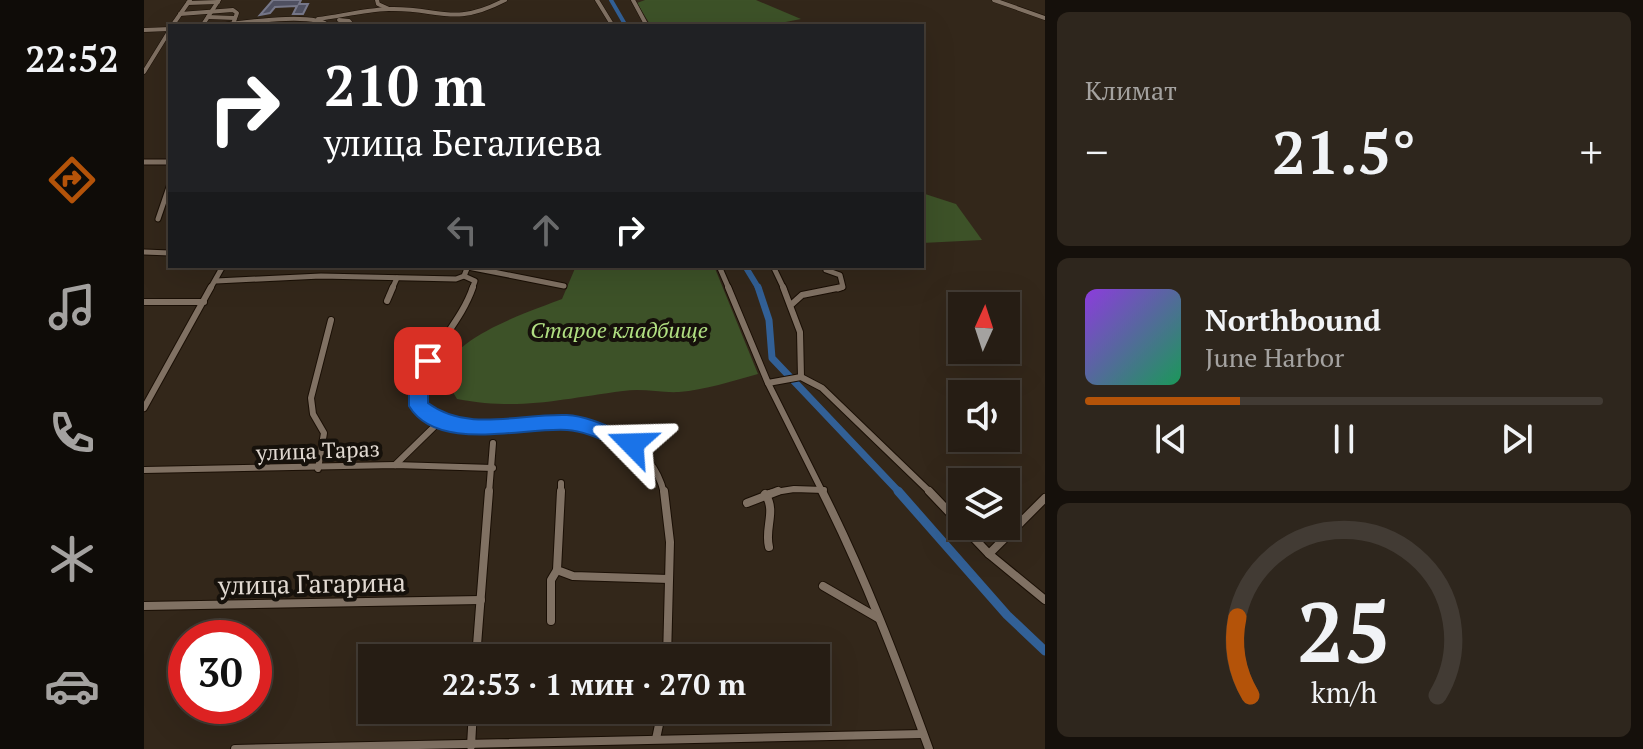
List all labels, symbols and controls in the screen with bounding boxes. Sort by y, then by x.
text: 22:52 [25,35,119,82]
text: 210 m [324,48,486,122]
icon: right [192,56,296,160]
text: Климат [1085,73,1177,107]
text: 21.5° [1272,112,1416,191]
text: улица Бегалиева [324,119,602,166]
text: − [1085,122,1108,181]
text: + [1580,122,1603,181]
icon: directions [44,152,100,208]
icon: left [440,208,484,252]
icon: ahead [524,208,568,252]
icon: right [608,208,652,252]
icon: music [44,279,100,335]
north arrow [948,292,1020,364]
map controls [948,292,1020,540]
text: Northbound [1205,300,1381,340]
park label: Старое кладбище [530,315,708,344]
pin [394,327,462,395]
icon: arrive [406,339,450,383]
text: June Harbor [1205,340,1344,374]
button: sound [948,380,1020,452]
position arrow [590,402,674,486]
icon: phone [44,405,100,461]
icon: previous [1149,417,1193,461]
icon: pause [1322,417,1366,461]
icon: next [1495,417,1539,461]
street label: улица Тараз [255,433,380,467]
button: layers [948,468,1020,540]
icon: climate [44,531,100,587]
street label: улица Гагарина [217,564,406,602]
text: 25 [1297,576,1391,686]
speed limit sign: 30 [168,620,272,724]
icon: car [44,658,100,714]
text: 22:53 · 1 мин · 270 m [442,664,746,704]
text: km/h [1311,673,1377,711]

